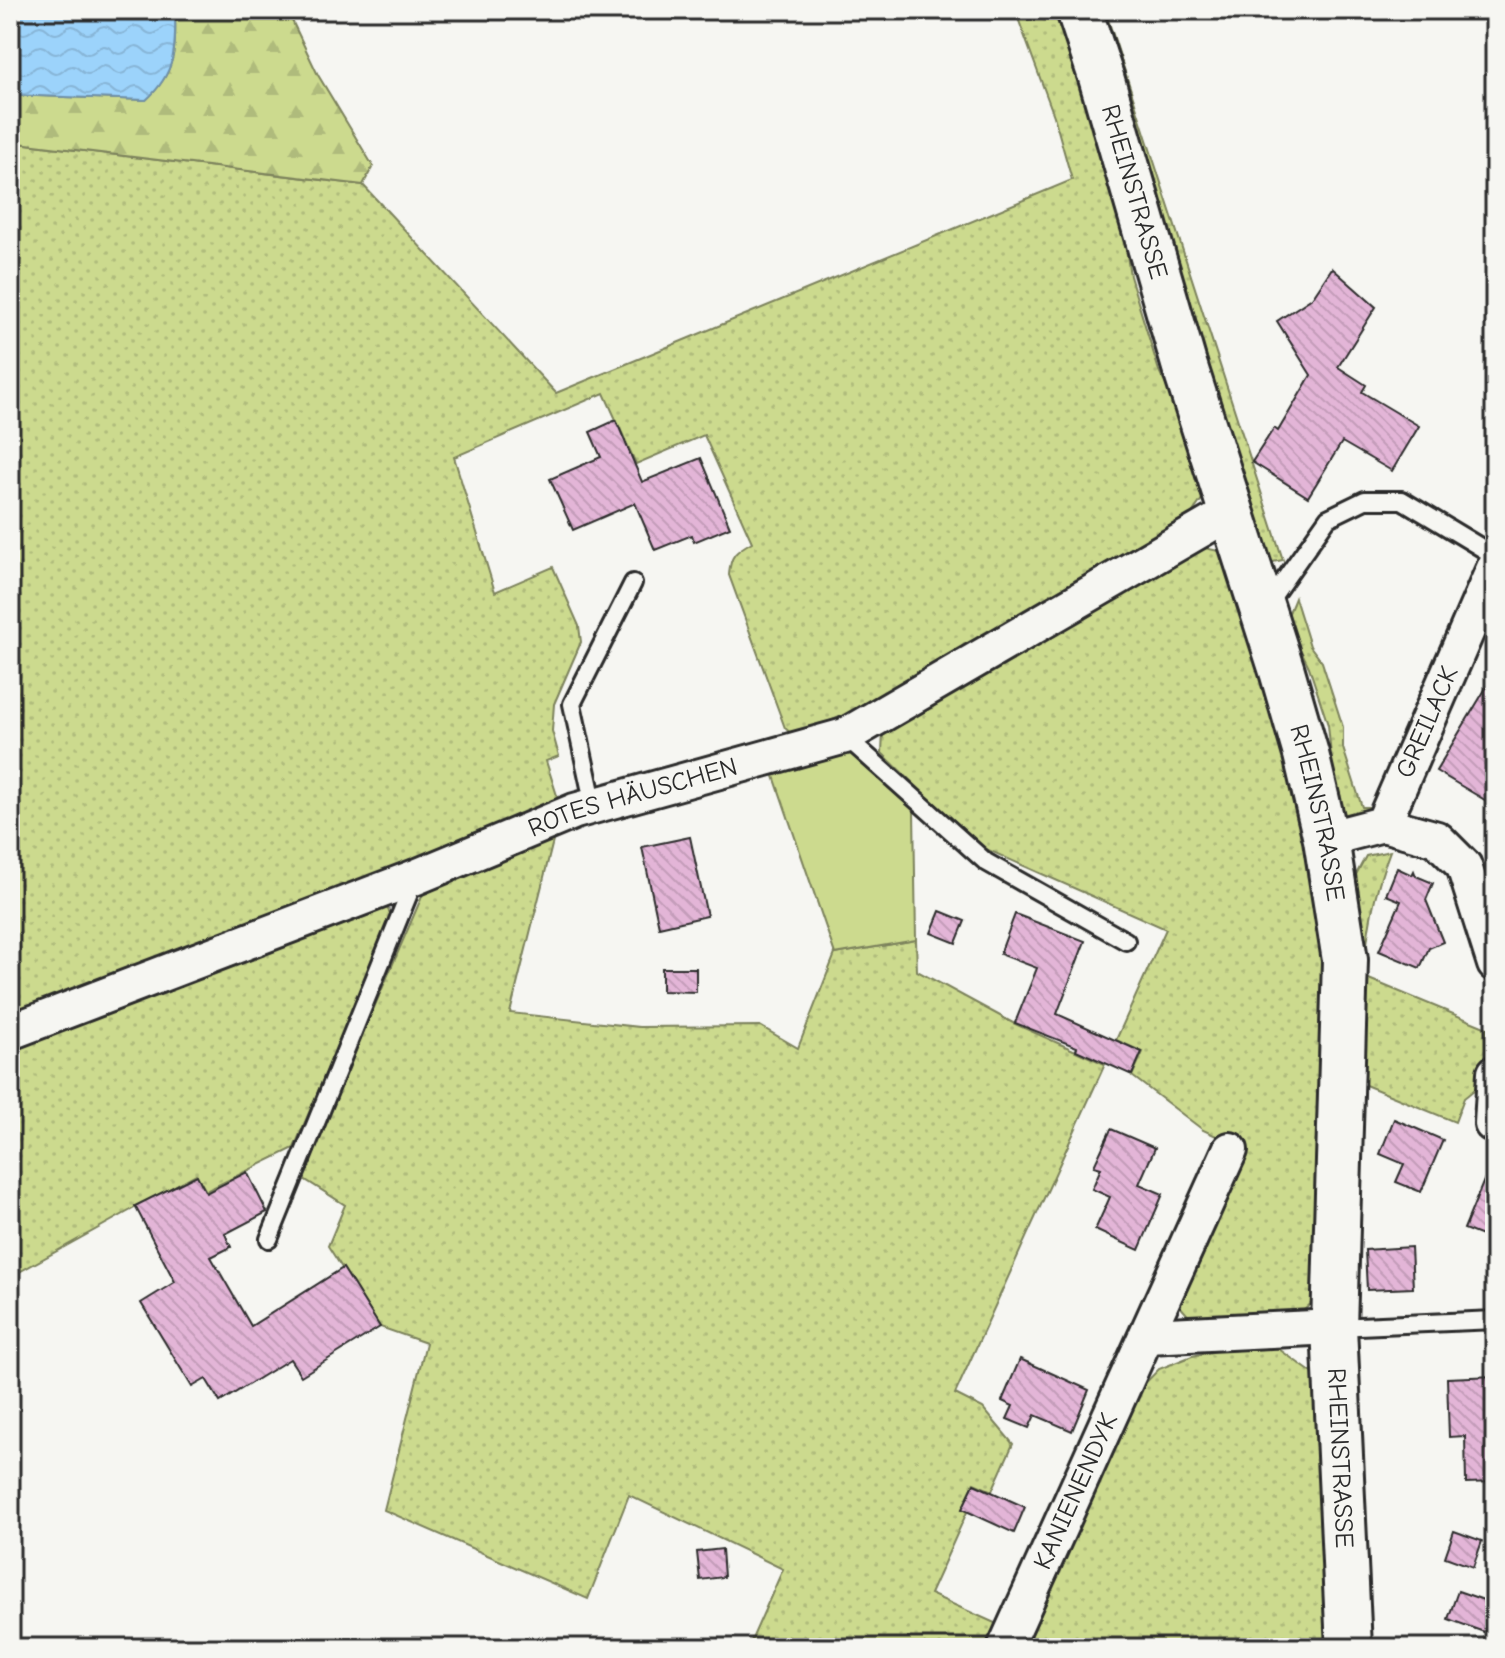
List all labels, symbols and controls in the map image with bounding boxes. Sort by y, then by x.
street label: RHEINSTRASSE [1095,101,1174,283]
street label: GREILACK [1390,661,1465,782]
street label: RHEINSTRASSE [1283,721,1351,903]
street label: ROTES HÄUSCHEN [524,752,741,844]
street label: RHEINSTRASSE [1321,1367,1359,1549]
street label: KANIENENDYK [1028,1408,1124,1574]

